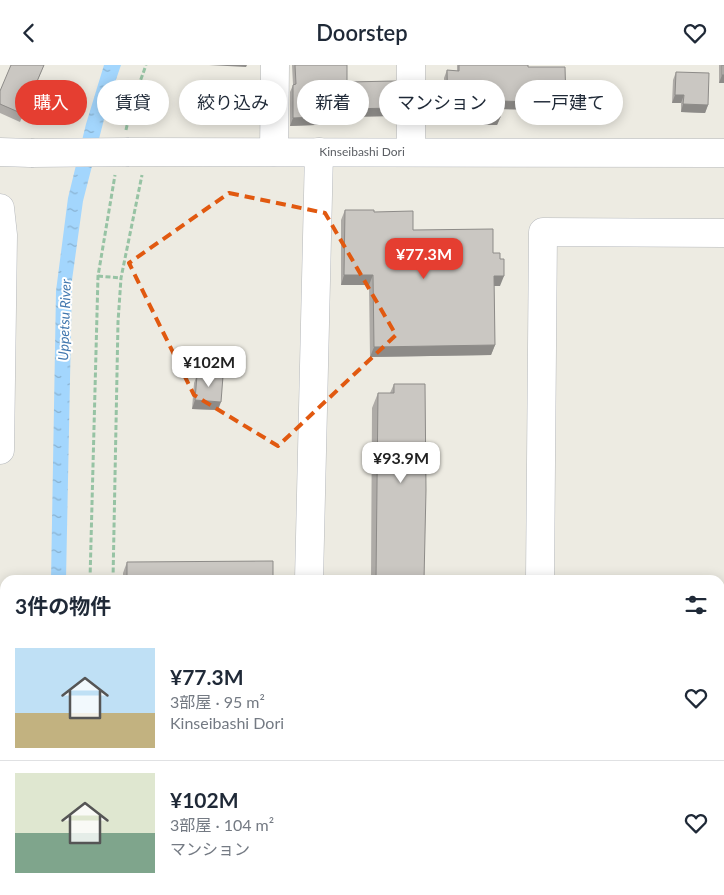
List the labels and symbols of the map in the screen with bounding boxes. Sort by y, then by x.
street label: Kinseibashi Dori [319,144,405,159]
pin: ¥77.3M [383,237,465,280]
water label: Uppetsu River [54,279,74,361]
pin: ¥102M [174,345,244,388]
pin: ¥93.9M [360,441,442,484]

